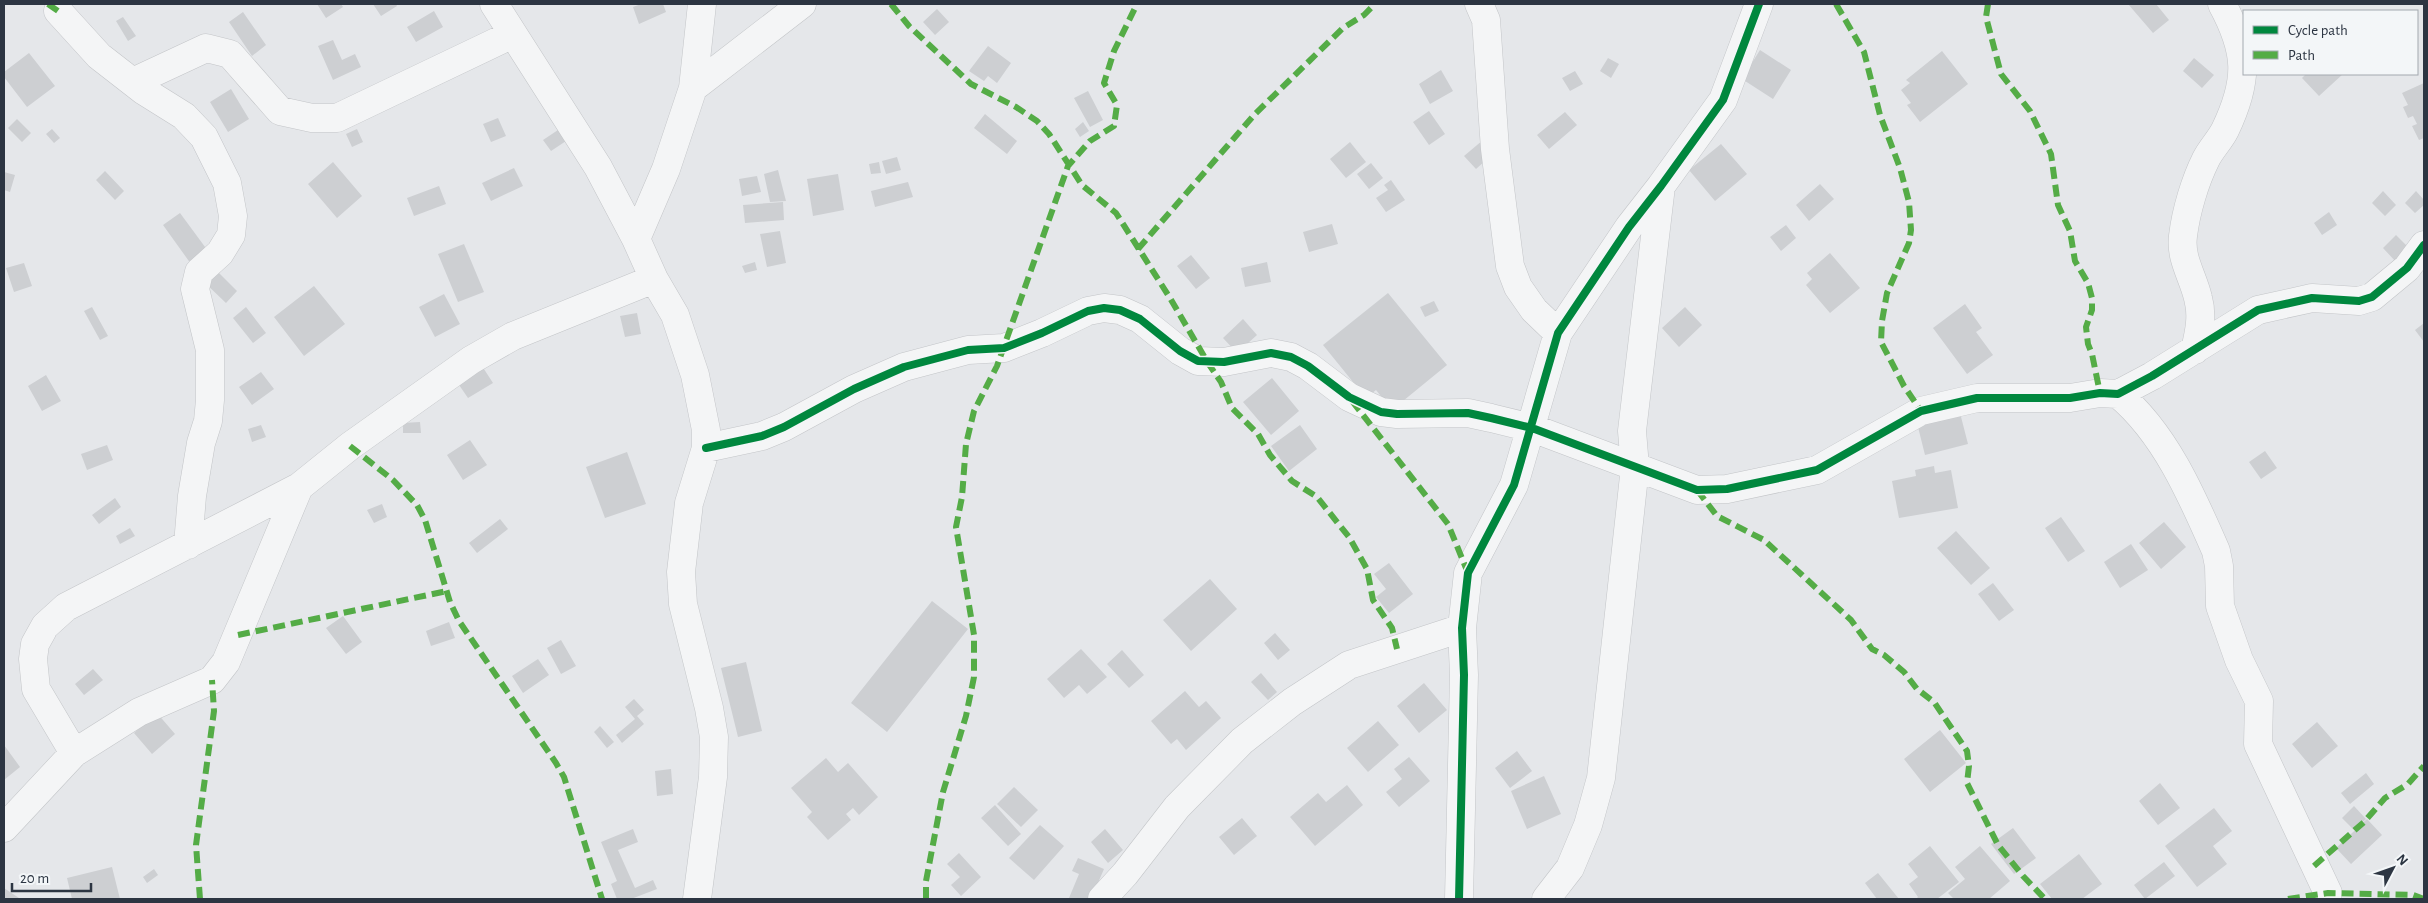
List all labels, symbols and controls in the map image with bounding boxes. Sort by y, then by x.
legend [2243,10,2418,75]
text: Cycle path [2288,23,2348,38]
text: Path [2288,48,2315,63]
north arrow [2368,843,2418,893]
text: N [2394,852,2411,868]
scale bar [12,860,91,892]
text: 20 m [20,871,49,886]

